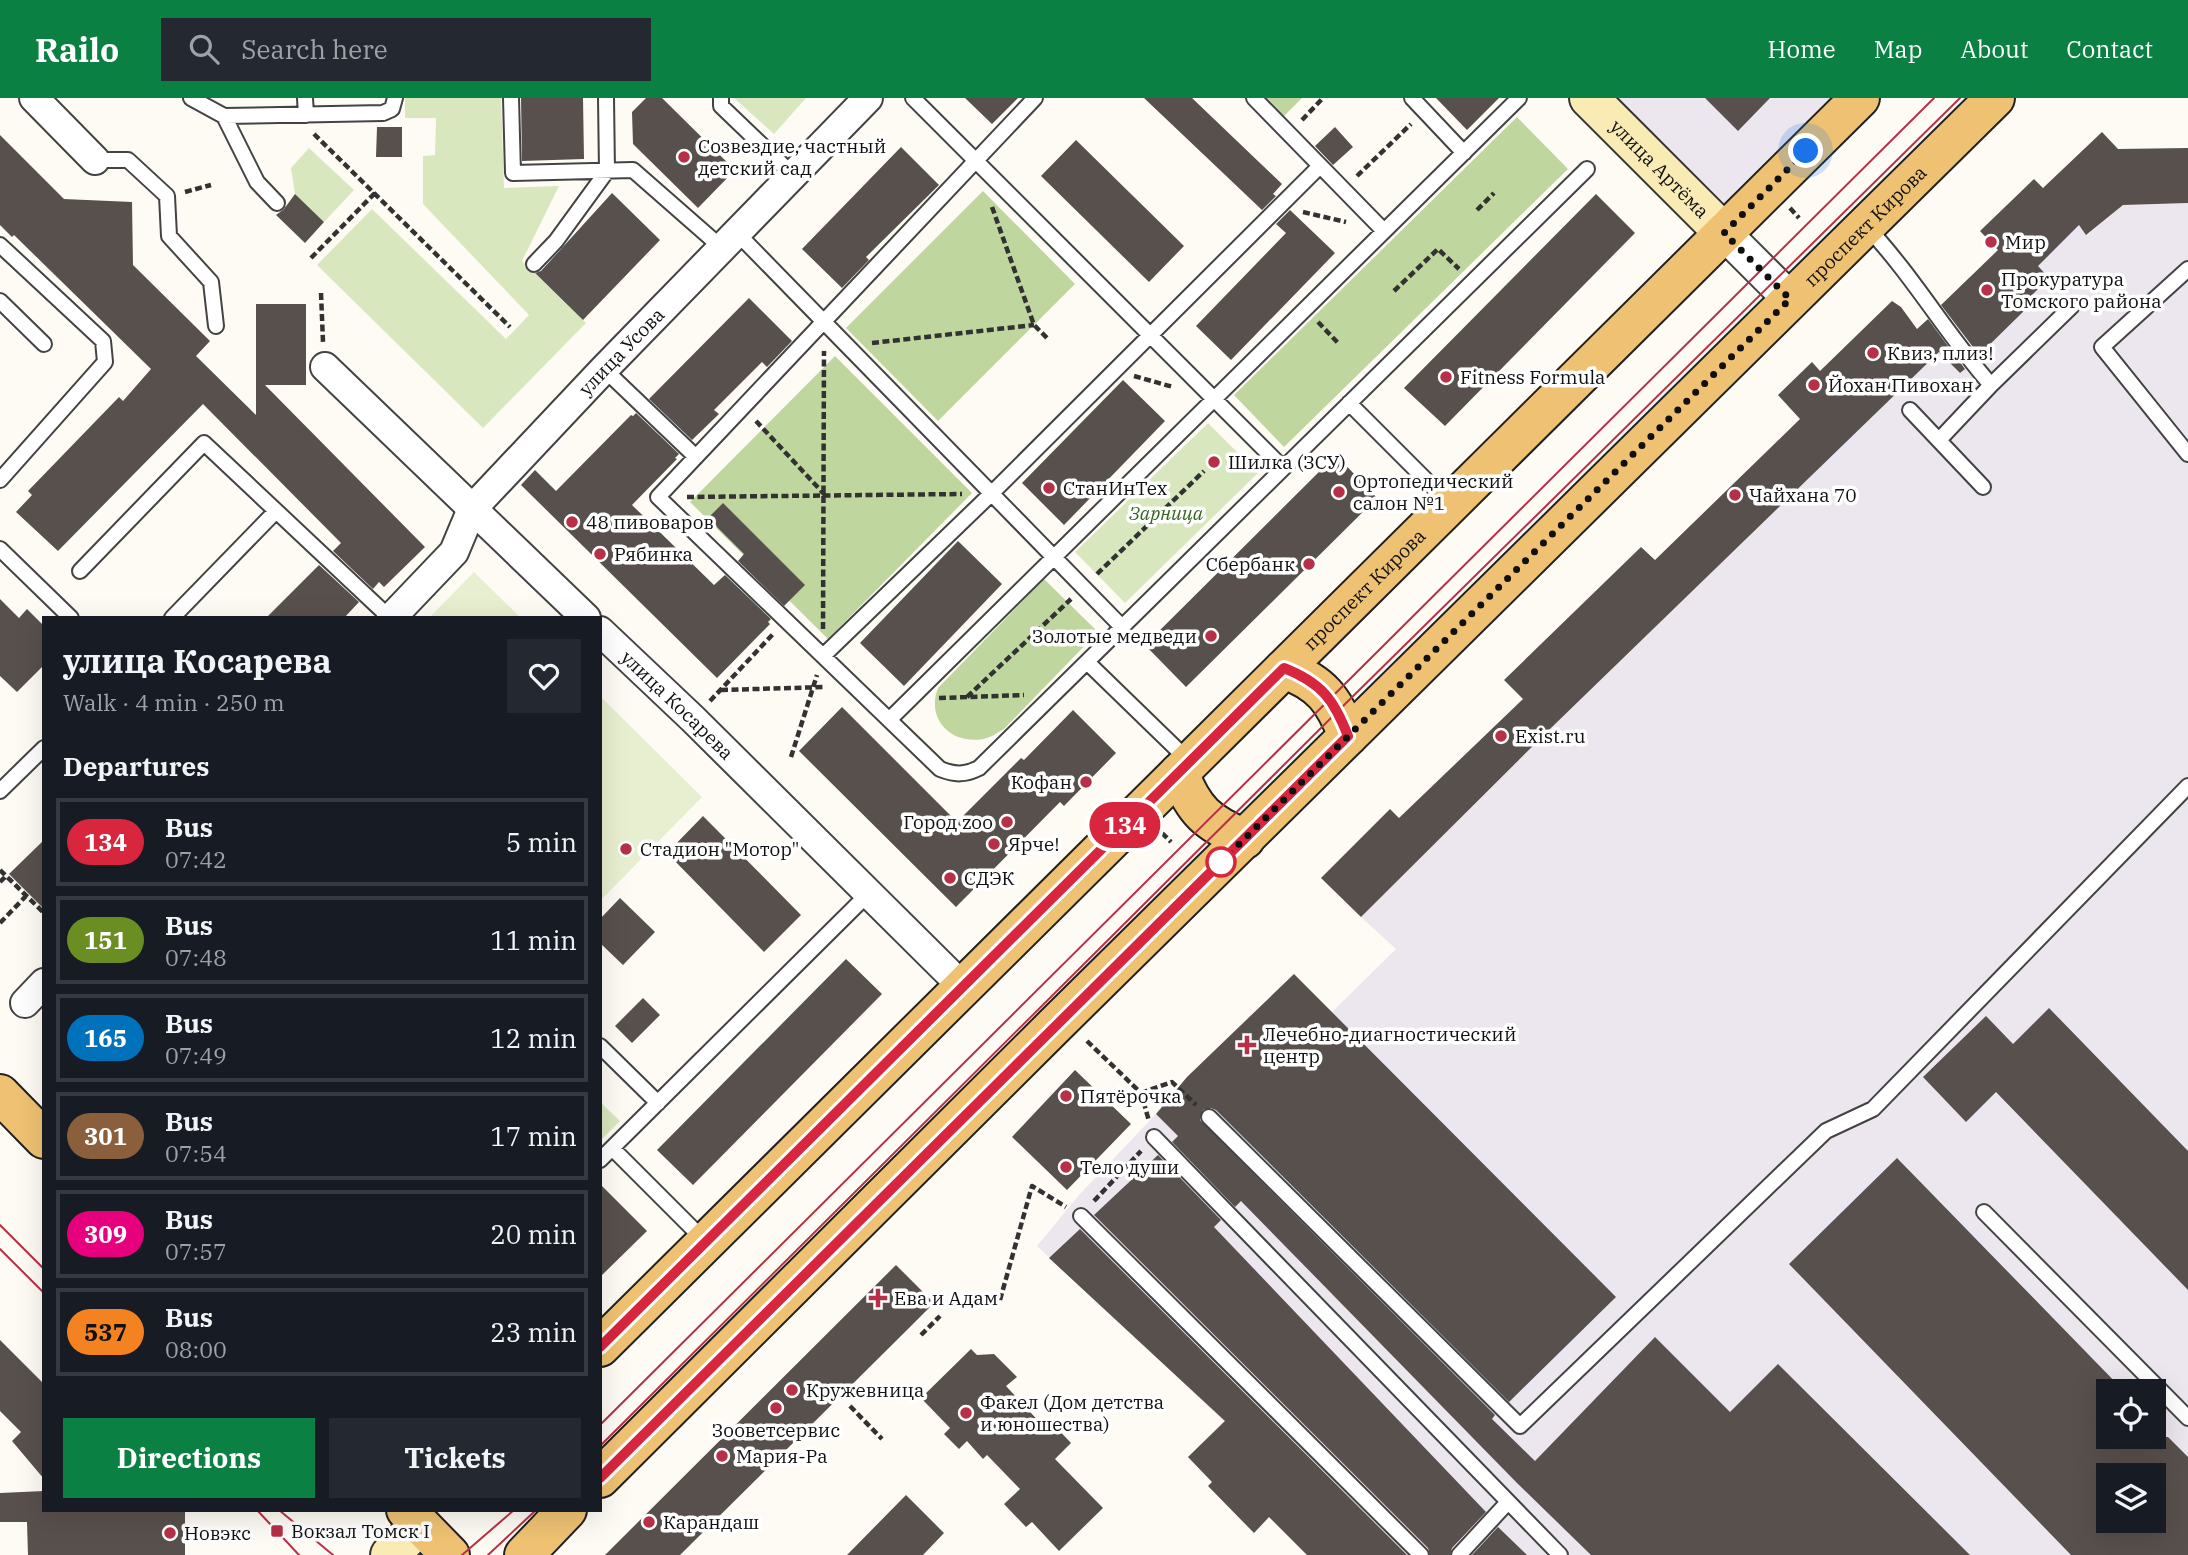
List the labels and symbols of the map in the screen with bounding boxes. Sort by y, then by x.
street label: улица Артёма [1605,114,1714,223]
your location [1788,133,1823,168]
place label: Созвездие, частный детский сад [698,134,886,180]
marker: Созвездие, частный детский сад [676,149,692,165]
street label: проспект Кирова [1799,160,1932,292]
place label: Мир [2005,230,2046,254]
marker: Мир [1983,234,1999,250]
place label: Прокуратура Томского района [2001,267,2162,313]
marker: Прокуратура Томского района [1979,282,1995,298]
street label: улица Усова [573,302,669,400]
place label: Квиз, плиз! [1887,341,1993,365]
marker: Квиз, плиз! [1865,345,1881,361]
place label: Fitness Formula [1460,365,1605,389]
marker: Fitness Formula [1438,369,1454,385]
place label: Йохан Пивохан [1828,373,1973,397]
marker: Йохан Пивохан [1806,377,1822,393]
place label: Шилка (ЗСУ) [1228,450,1346,474]
marker: Шилка (ЗСУ) [1206,454,1222,470]
place label: Ортопедический салон №1 [1353,469,1514,515]
place label: СтанИнТех [1063,476,1168,500]
marker: СтанИнТех [1041,480,1057,496]
place label: Чайхана 70 [1749,483,1857,507]
marker: Ортопедический салон №1 [1331,484,1347,500]
marker: Чайхана 70 [1727,487,1743,503]
park label: Зарница [1129,501,1204,525]
place label: 48 пивоваров [586,510,714,534]
marker: 48 пивоваров [564,514,580,530]
street label: проспект Кирова [1298,524,1430,655]
place label: Рябинка [614,542,693,566]
marker: Рябинка [592,546,608,562]
place label: Сбербанк [1206,552,1295,576]
marker: Сбербанк [1301,556,1317,572]
place label: Золотые медведи [1032,624,1197,648]
marker: Золотые медведи [1203,628,1219,644]
street label: улица Косарева [616,645,739,765]
place label: Exist.ru [1515,724,1586,748]
marker: Exist.ru [1493,728,1509,744]
place label: Кофан [1011,770,1072,794]
marker: Кофан [1078,774,1094,790]
line badge: 134 [1085,802,1165,848]
place label: Город zoo [903,810,993,834]
marker: Город zoo [999,814,1015,830]
place label: Ярче! [1008,832,1060,856]
marker: Ярче! [986,836,1002,852]
place label: Стадион "Мотор" [640,837,799,861]
marker: Стадион "Мотор" [618,841,634,857]
unlabelled marker [1206,847,1236,877]
place label: СДЭК [964,866,1015,890]
marker: СДЭК [942,870,958,886]
place label: Лечебно-диагностический центр [1263,1022,1516,1068]
marker: Лечебно-диагностический центр [1237,1035,1257,1055]
place label: Пятёрочка [1080,1084,1182,1108]
marker: Пятёрочка [1058,1088,1074,1104]
place label: Тело души [1080,1155,1179,1179]
marker: Тело души [1058,1159,1074,1175]
place label: Ева и Адам [894,1286,998,1310]
marker: Ева и Адам [868,1288,888,1308]
place label: Кружевница [806,1378,924,1402]
marker: Кружевница [784,1382,800,1398]
place label: Факел (Дом детства и юношества) [980,1390,1164,1436]
marker: Зооветсервис [768,1400,784,1416]
marker: Факел (Дом детства и юношества) [958,1405,974,1421]
place label: Зооветсервис [712,1418,840,1442]
place label: Мария-Ра [736,1444,828,1468]
marker: Мария-Ра [714,1448,730,1464]
place label: Карандаш [663,1510,759,1534]
marker: Карандаш [641,1514,657,1530]
place label: Вокзал Томск I [291,1519,430,1543]
place label: Новэкс [184,1521,251,1545]
marker: Вокзал Томск I [269,1523,285,1539]
marker: Новэкс [162,1525,178,1541]

